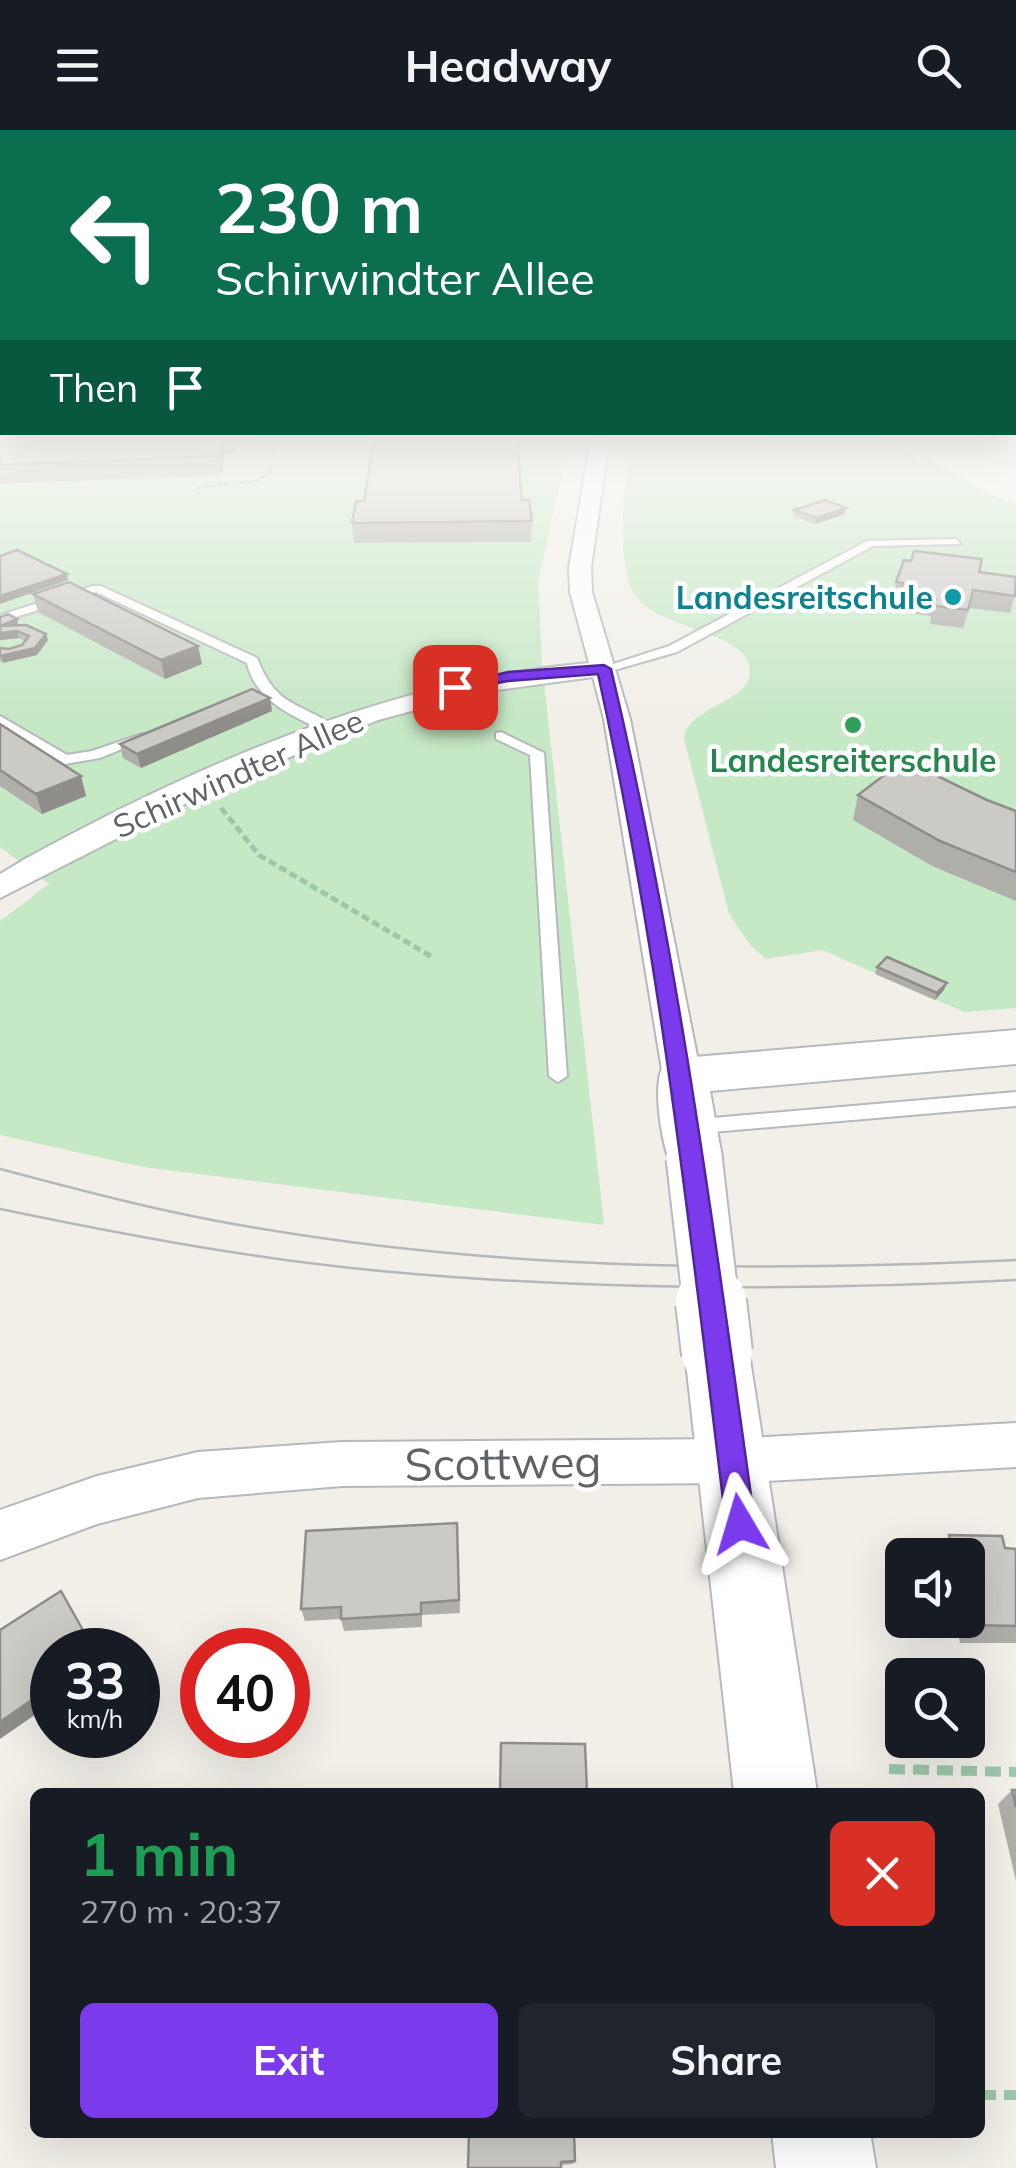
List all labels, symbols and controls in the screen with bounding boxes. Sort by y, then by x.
text: Headway [405,37,611,93]
icon: menu [50,38,105,93]
icon: search [911,38,966,93]
text: 230 m [215,163,423,251]
icon: left [50,170,180,300]
text: Schirwindter Allee [215,250,595,306]
icon: arrive [158,360,213,415]
text: Then [50,364,138,412]
place label: Landesreitschule [676,577,933,617]
marker: Landesreitschule [942,586,964,608]
pin [413,645,498,730]
icon: arrive [428,660,483,715]
street label: Schirwindter Allee [106,700,370,846]
marker: Landesreiterschule [842,714,864,736]
place label: Landesreiterschule [709,740,997,780]
street label: Scottweg [404,1432,602,1492]
position arrow [688,1472,792,1576]
map controls [885,1538,985,1758]
button: sound [885,1538,985,1638]
speed limit sign: 40 [180,1628,310,1758]
text: 33 [65,1649,125,1712]
button: search [885,1658,985,1758]
text: km/h [67,1703,123,1734]
text: 1 min [80,1816,238,1891]
button: close [830,1821,935,1926]
text: 270 m · 20:37 [80,1891,282,1931]
button: Exit [80,2003,498,2118]
button: Share [518,2003,935,2118]

